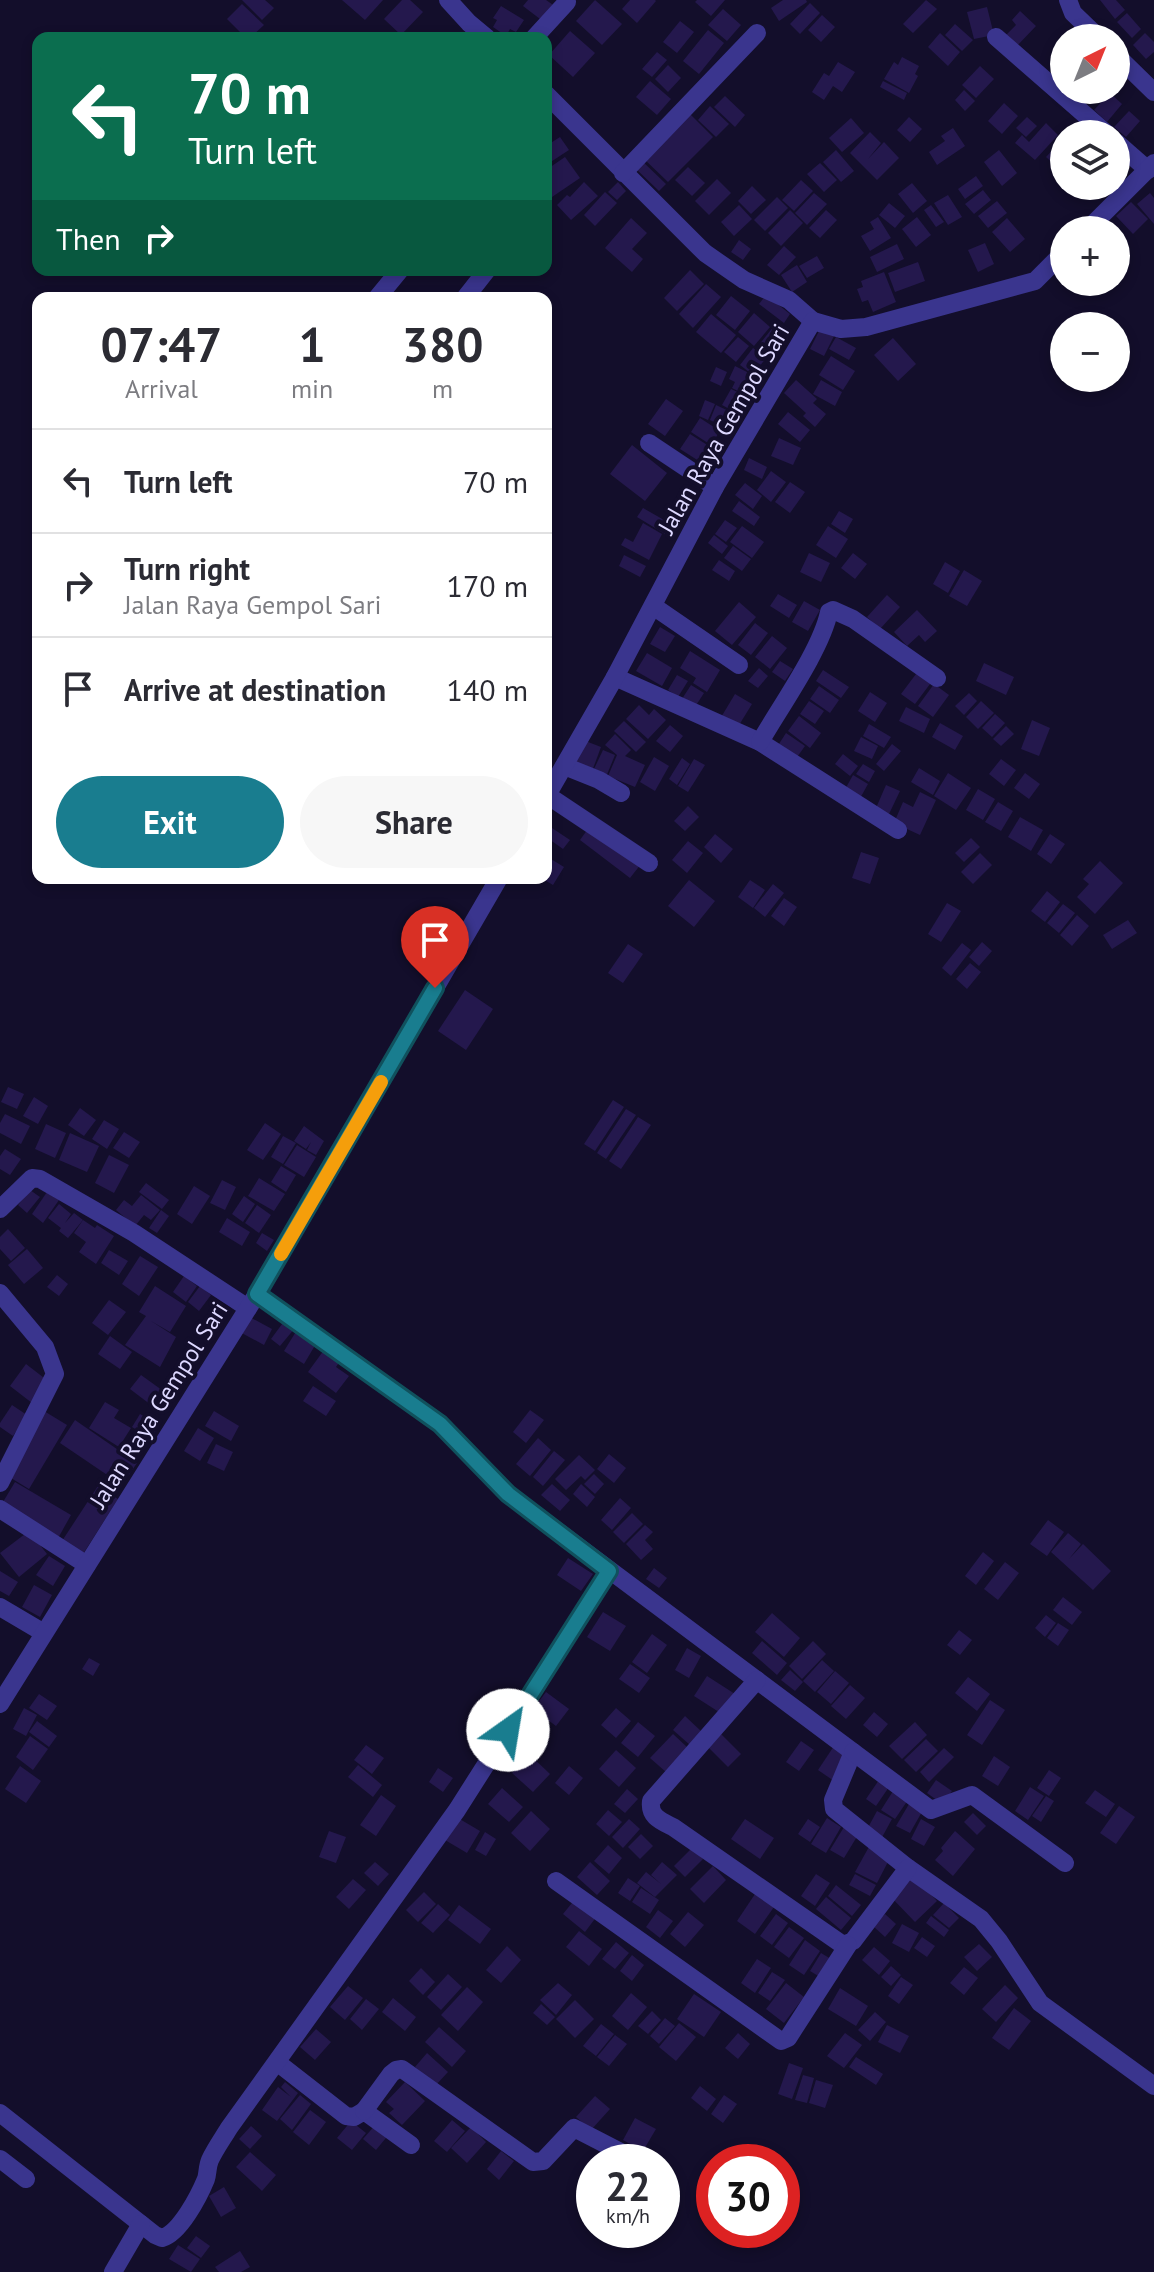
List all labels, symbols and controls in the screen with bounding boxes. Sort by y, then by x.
north arrow [1050,24,1130,104]
map controls [1050,24,1130,392]
text: 70 m [188,57,311,129]
icon: left [56,64,160,168]
button: layers [1050,120,1130,200]
text: Turn left [188,127,317,174]
icon: right [137,216,181,260]
button: + [1050,216,1130,296]
text: Then [56,219,121,258]
button: − [1050,312,1130,392]
text: 07:47 [101,313,222,375]
text: 1 [298,313,326,375]
text: 380 [402,313,483,375]
street label: Jalan Raya Gempol Sari [650,318,796,540]
text: Arrival [125,372,198,405]
text: min [291,372,333,405]
text: m [432,372,453,405]
icon: left [56,459,100,503]
text: Turn left [124,462,232,501]
text: 70 m [463,462,528,501]
text: Turn right [124,549,250,588]
icon: right [56,563,100,607]
text: 170 m [447,566,528,605]
text: Jalan Raya Gempol Sari [124,588,381,621]
icon: arrive [56,667,100,711]
text: Arrive at destination [124,670,386,709]
text: 140 m [447,670,528,709]
button: Exit [56,776,284,868]
button: Share [300,776,528,868]
pin [401,906,469,988]
icon: arrive [413,918,457,962]
street label: Jalan Raya Gempol Sari [82,1296,235,1515]
position arrow [466,1688,550,1772]
speed limit sign: 30 [696,2144,800,2248]
text: 22 [605,2160,651,2212]
text: km/h [606,2203,650,2229]

